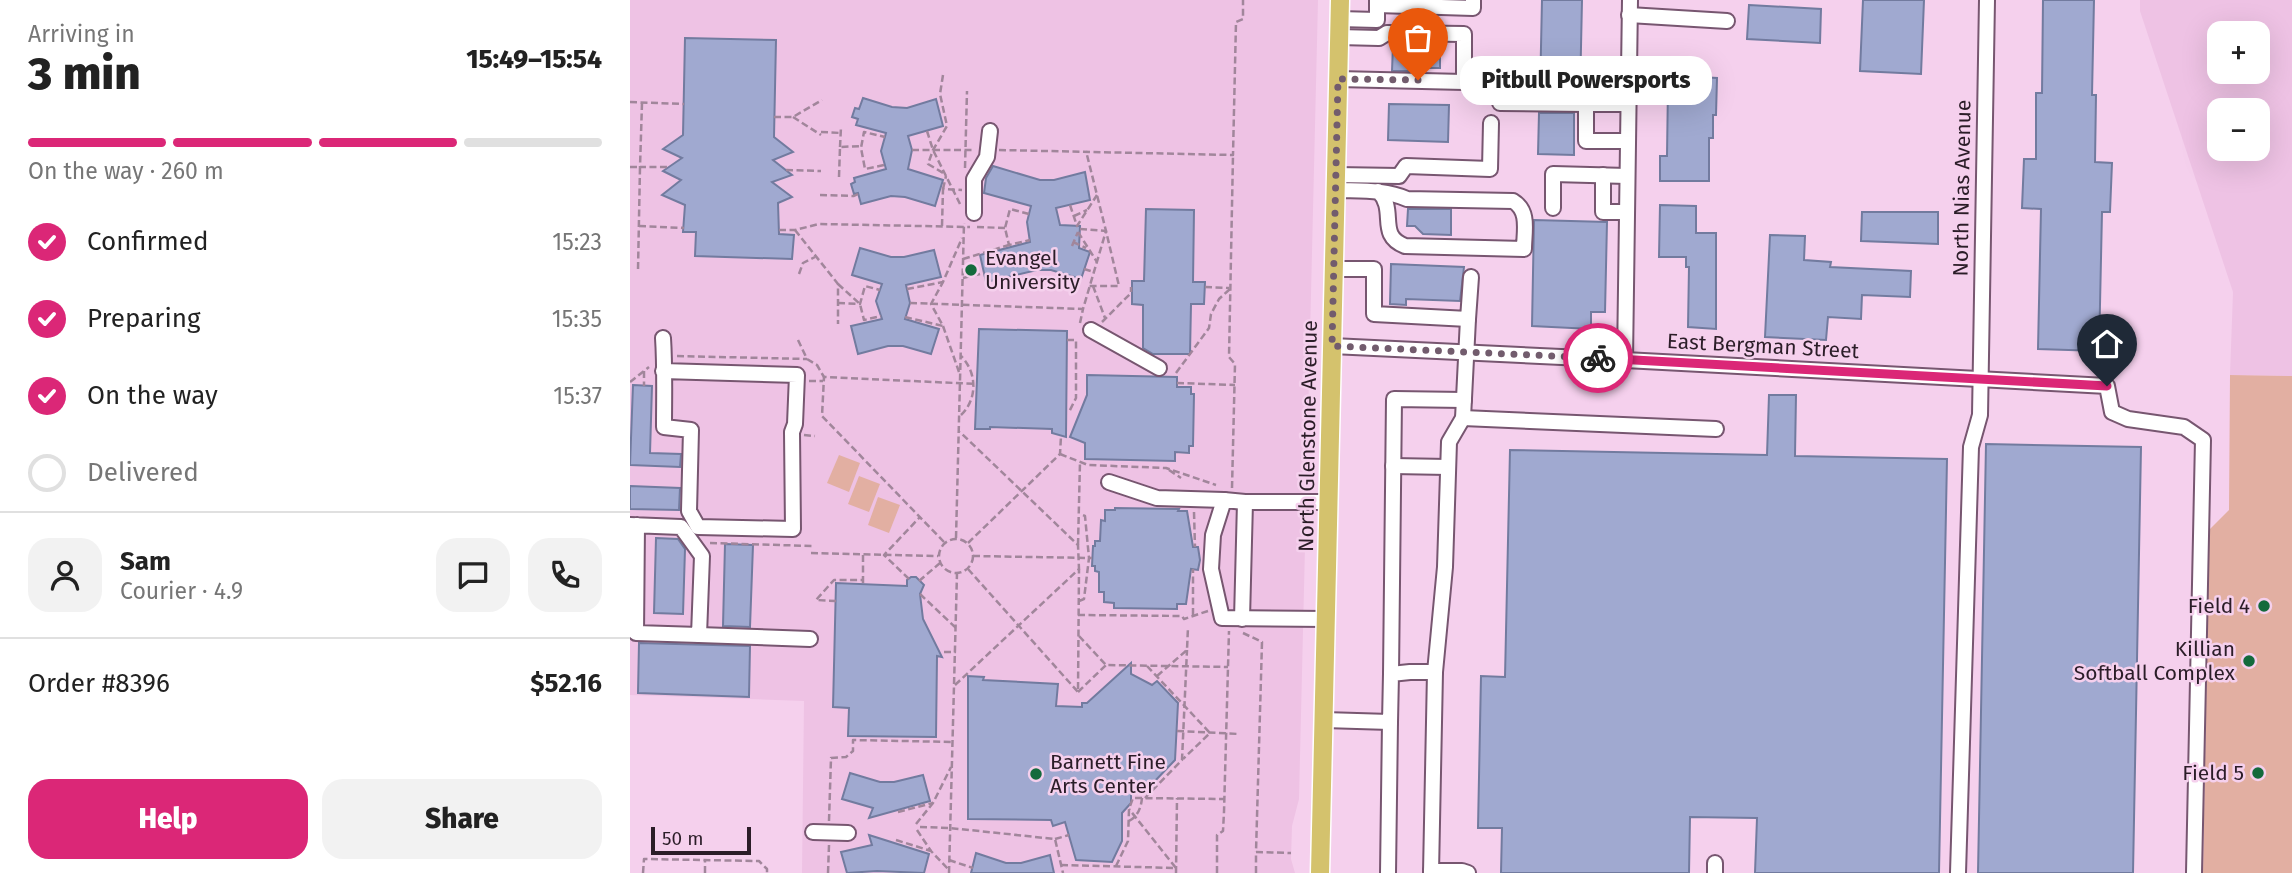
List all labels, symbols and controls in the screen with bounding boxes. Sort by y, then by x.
pin [1388,8,1448,80]
icon: bag [1399,19,1437,57]
text: Arriving in [28,20,135,48]
map controls [2207,21,2270,161]
button: + [2207,21,2270,84]
text: 15:49–15:54 [466,44,602,75]
text: 3 min [28,46,141,101]
callout: Pitbull Powersports [1460,56,1712,104]
text: Pitbull Powersports [1481,66,1691,94]
button: − [2207,98,2270,161]
street label: North Nias Avenue [1947,99,1977,277]
text: On the way · 260 m [28,157,224,185]
icon: check [28,223,66,261]
text: Confirmed [87,226,208,257]
text: 15:23 [552,228,602,256]
place label: Evangel University [985,245,1081,295]
marker: Evangel University [963,262,979,278]
icon: check [28,300,66,338]
text: Preparing [87,303,200,334]
text: 15:35 [552,305,602,333]
pin [2077,314,2137,386]
street label: North Glenstone Avenue [1293,320,1323,552]
courier [1563,323,1633,393]
icon: home [2088,325,2126,363]
street label: East Bergman Street [1666,328,1860,364]
icon: bike [1579,339,1617,377]
icon: check [28,377,66,415]
text: On the way [87,380,218,411]
text: 15:37 [553,382,602,410]
text: Delivered [87,457,199,488]
button: person [28,538,102,612]
button: chat [436,538,510,612]
button: phone [528,538,602,612]
text: Sam [120,546,171,577]
text: Courier · 4.9 [120,577,243,605]
place label: Field 4 [2188,593,2250,619]
marker: Field 4 [2256,598,2272,614]
place label: Killian Softball Complex [2074,636,2236,686]
marker: Killian Softball Complex [2241,653,2257,669]
text: Order #8396 [28,668,170,699]
text: $52.16 [530,668,602,699]
place label: Barnett Fine Arts Center [1050,749,1166,799]
place label: Field 5 [2182,760,2244,786]
marker: Field 5 [2250,765,2266,781]
marker: Barnett Fine Arts Center [1028,766,1044,782]
button: Help [28,779,308,859]
button: Share [322,779,602,859]
scale bar [651,824,751,856]
text: 50 m [662,827,703,850]

